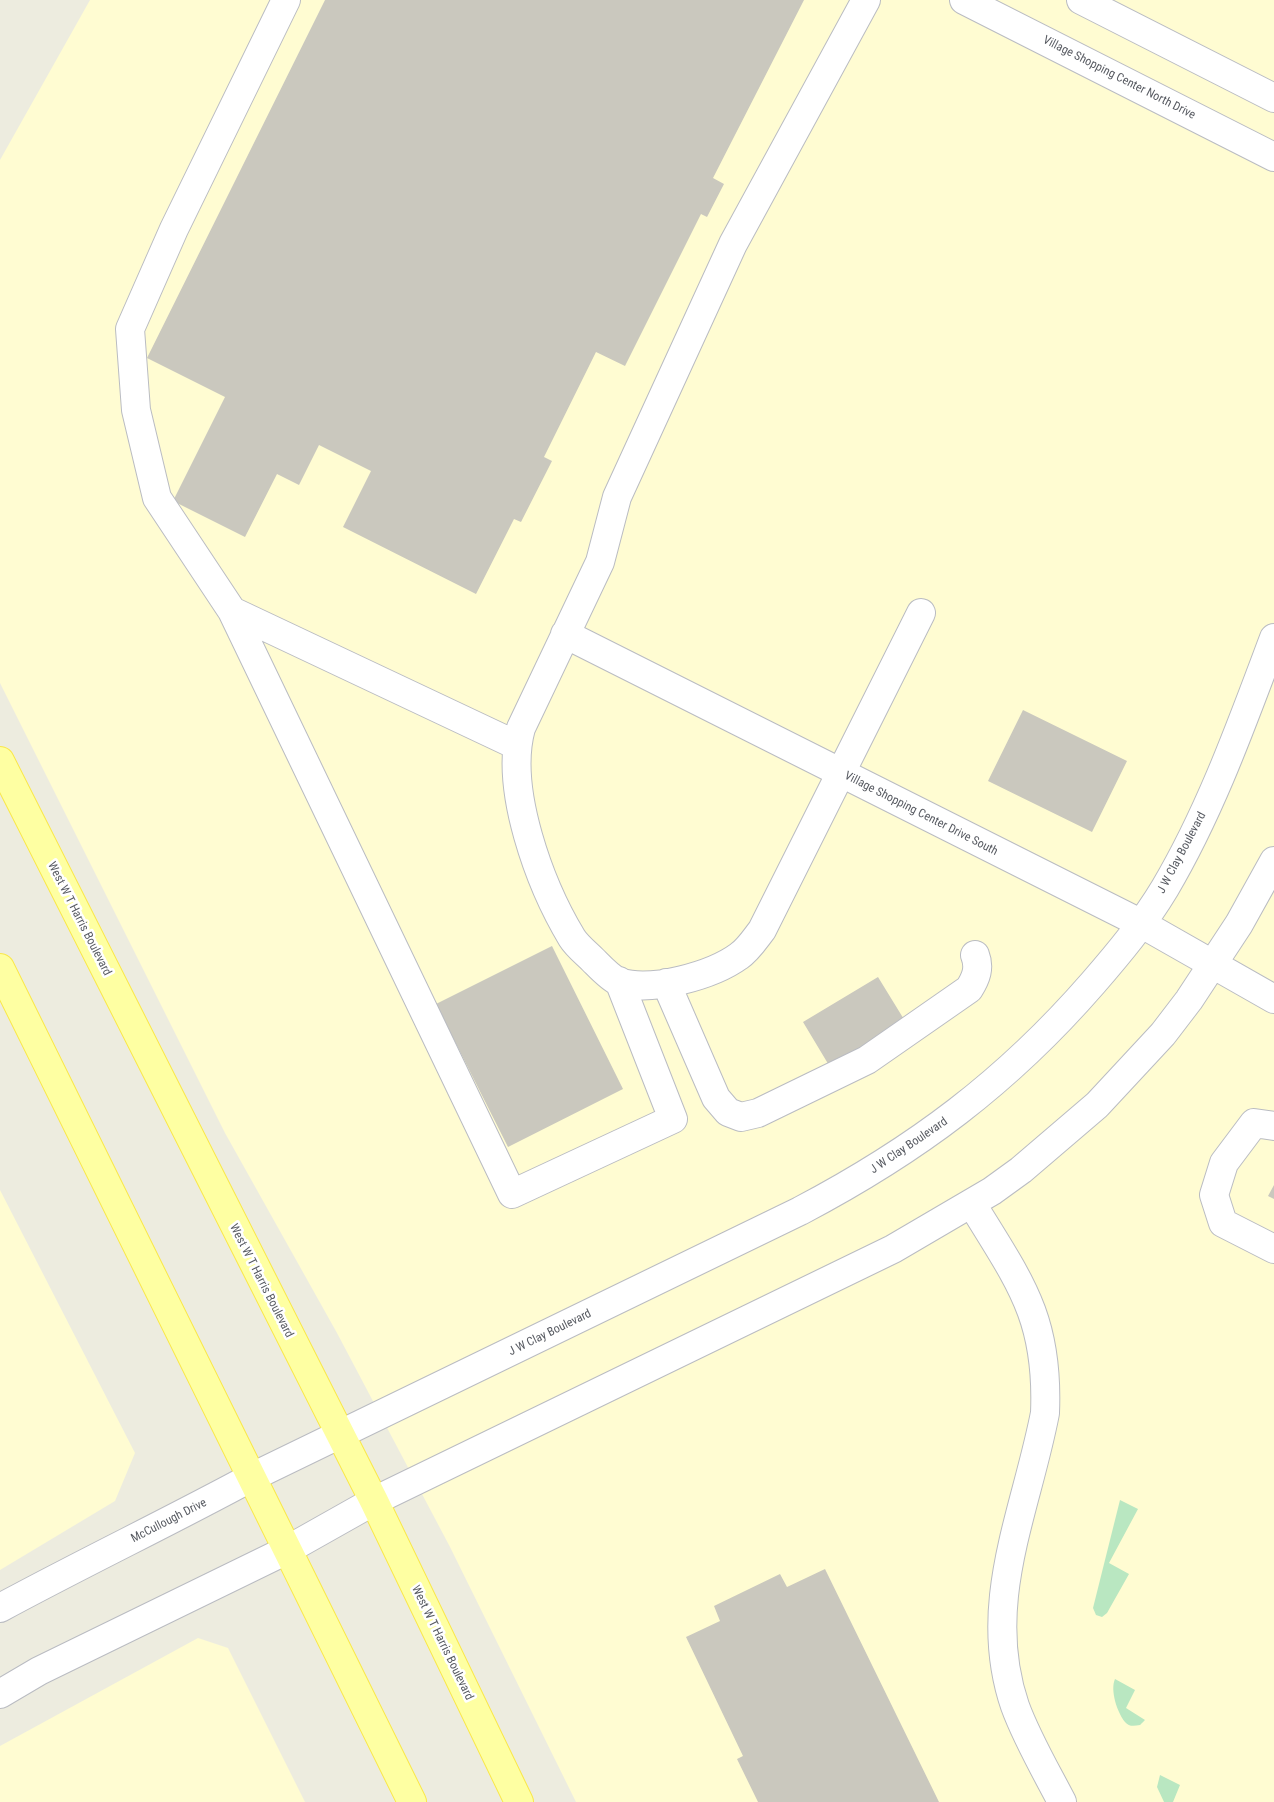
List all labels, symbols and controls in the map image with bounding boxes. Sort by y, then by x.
street label: Village Shopping Center North Drive [1040,33,1198,123]
street label: Village Shopping Center Drive South [842,769,1000,859]
street label: J W Clay Boulevard [1154,810,1210,896]
street label: West W T Harris Boulevard [44,860,114,978]
street label: J W Clay Boulevard [868,1115,950,1177]
street label: West W T Harris Boulevard [226,1222,296,1340]
street label: J W Clay Boulevard [506,1307,594,1359]
street label: McCullough Drive [129,1496,209,1546]
street label: West W T Harris Boulevard [408,1583,476,1703]

